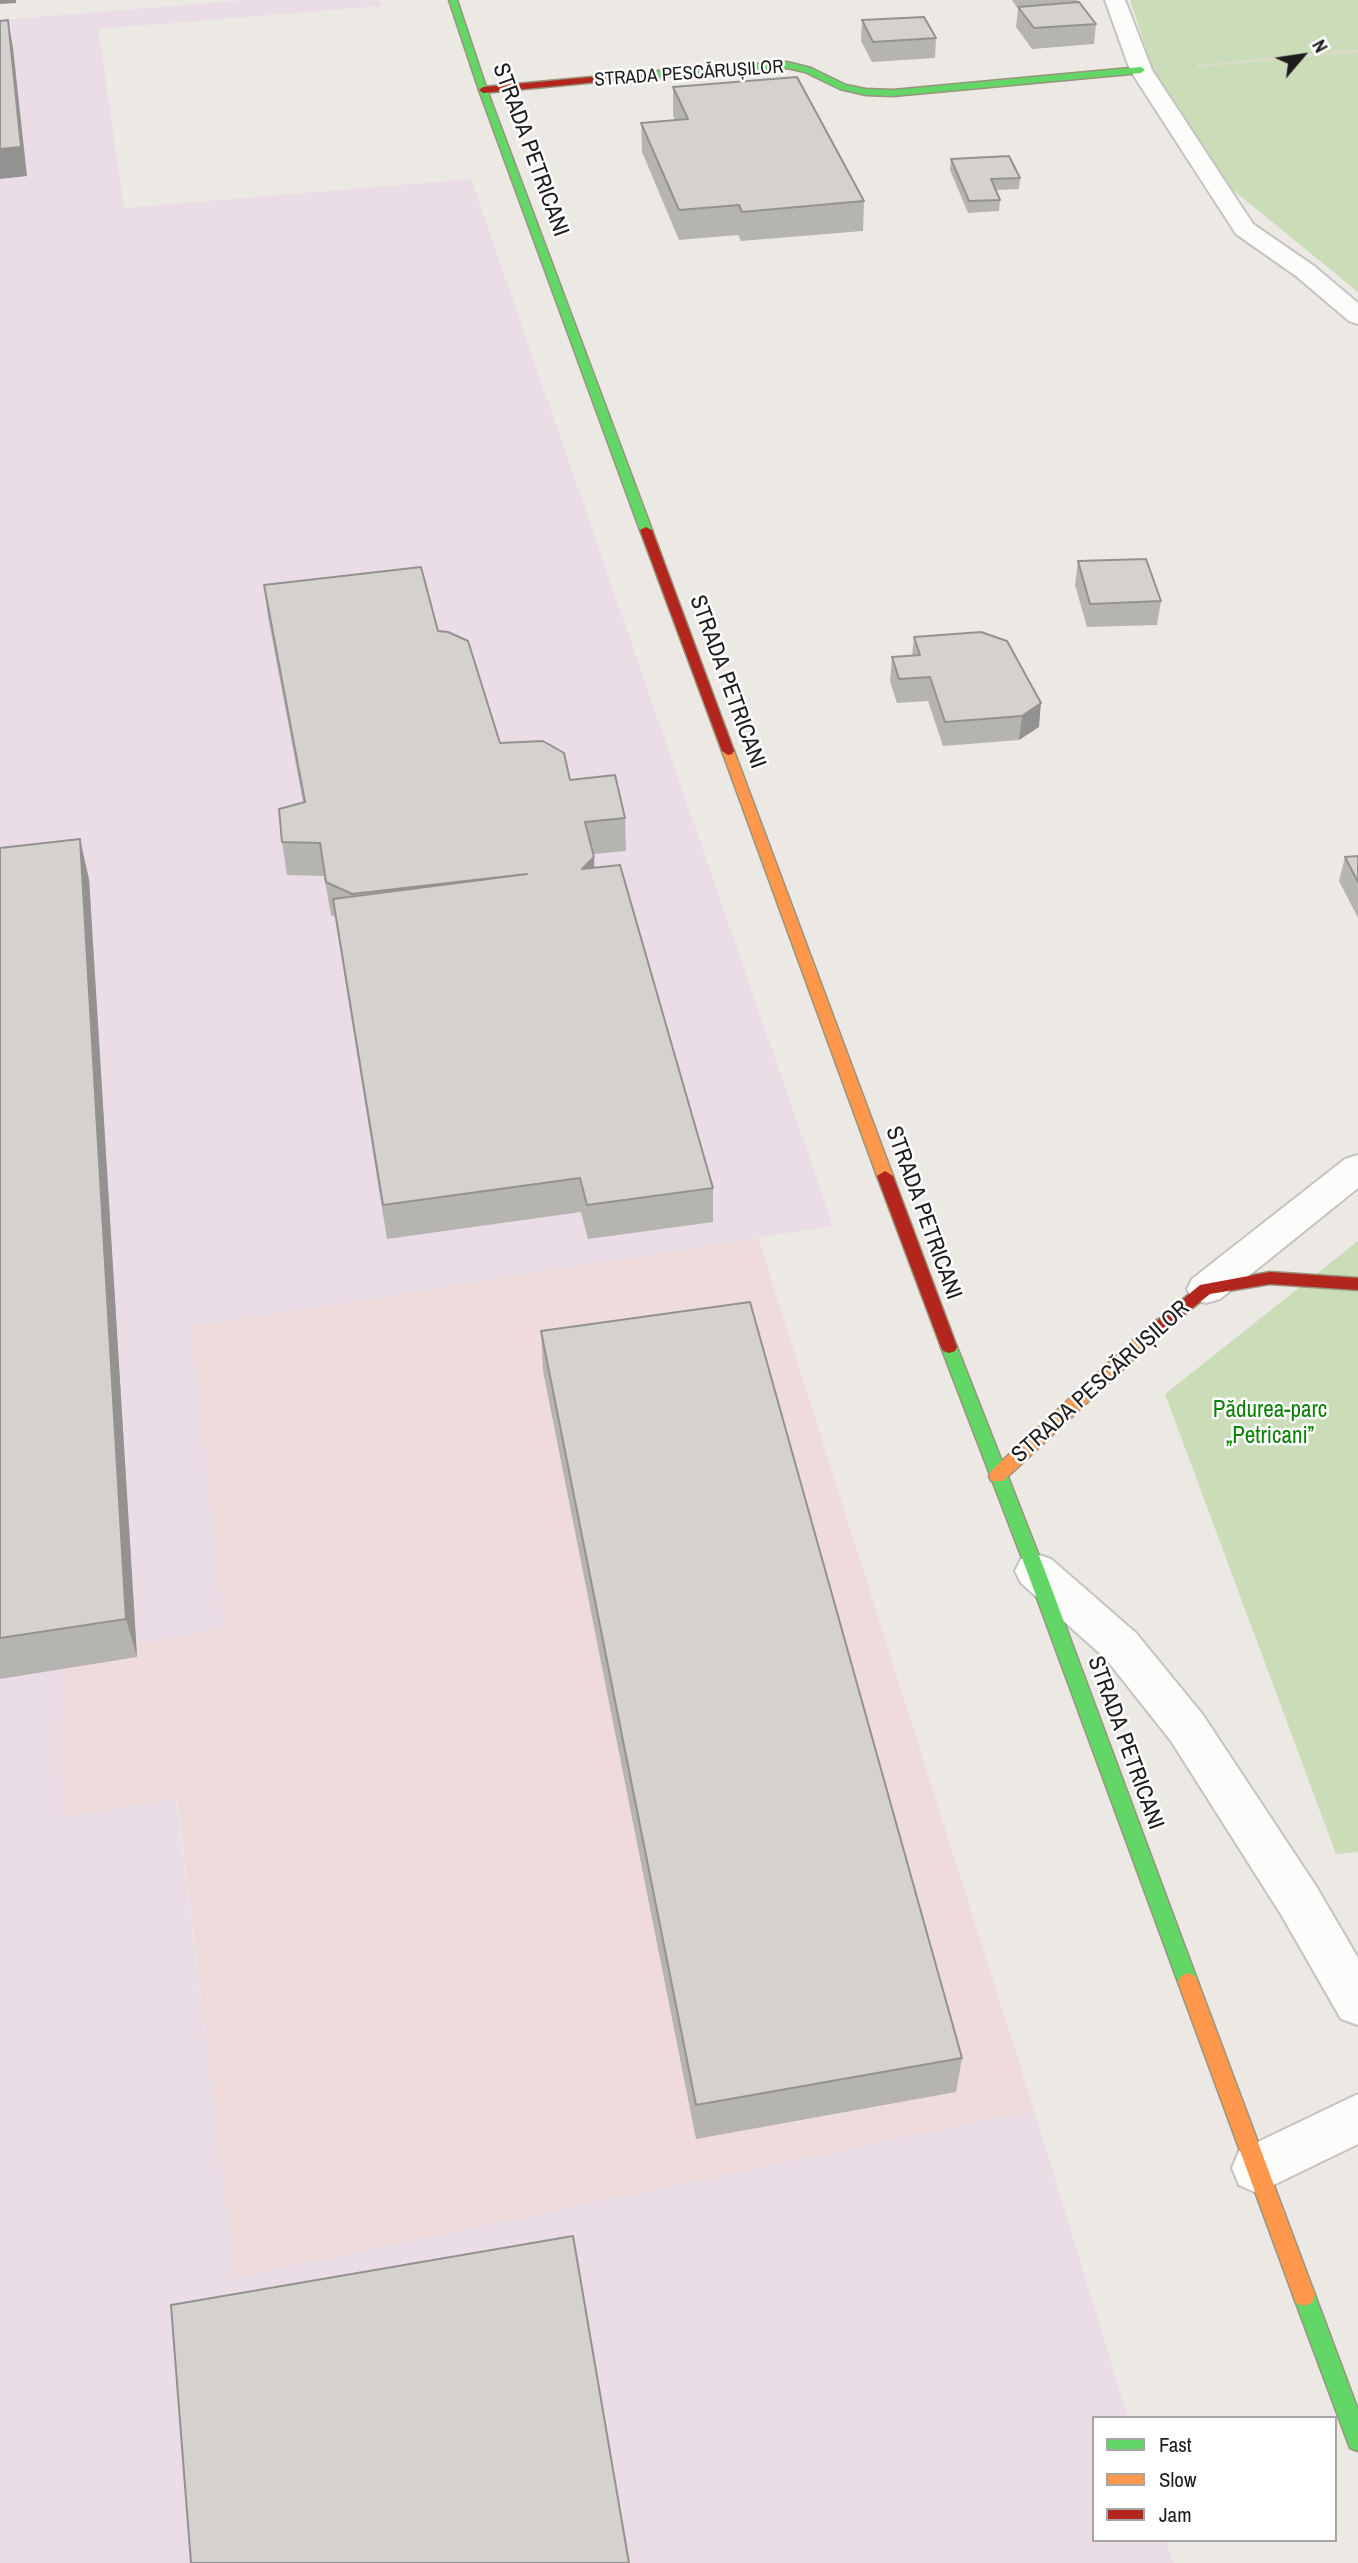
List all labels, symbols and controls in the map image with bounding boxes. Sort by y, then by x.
north arrow [1267,21,1337,91]
text: N [1306,35,1334,57]
street label: STRADA PESCĂRUȘILOR [594,56,784,92]
street label: STRADA PETRICANI [486,60,574,240]
street label: STRADA PETRICANI [683,592,771,772]
street label: STRADA PETRICANI [879,1123,967,1303]
street label: STRADA PESCĂRUȘILOR [1006,1295,1196,1469]
park label: Pădurea-parc „Petricani” [1213,1397,1327,1451]
street label: STRADA PETRICANI [1081,1653,1169,1833]
legend [1092,2416,1337,2542]
text: Fast [1159,2430,1192,2459]
text: Slow [1159,2465,1196,2494]
text: Jam [1159,2500,1192,2529]

